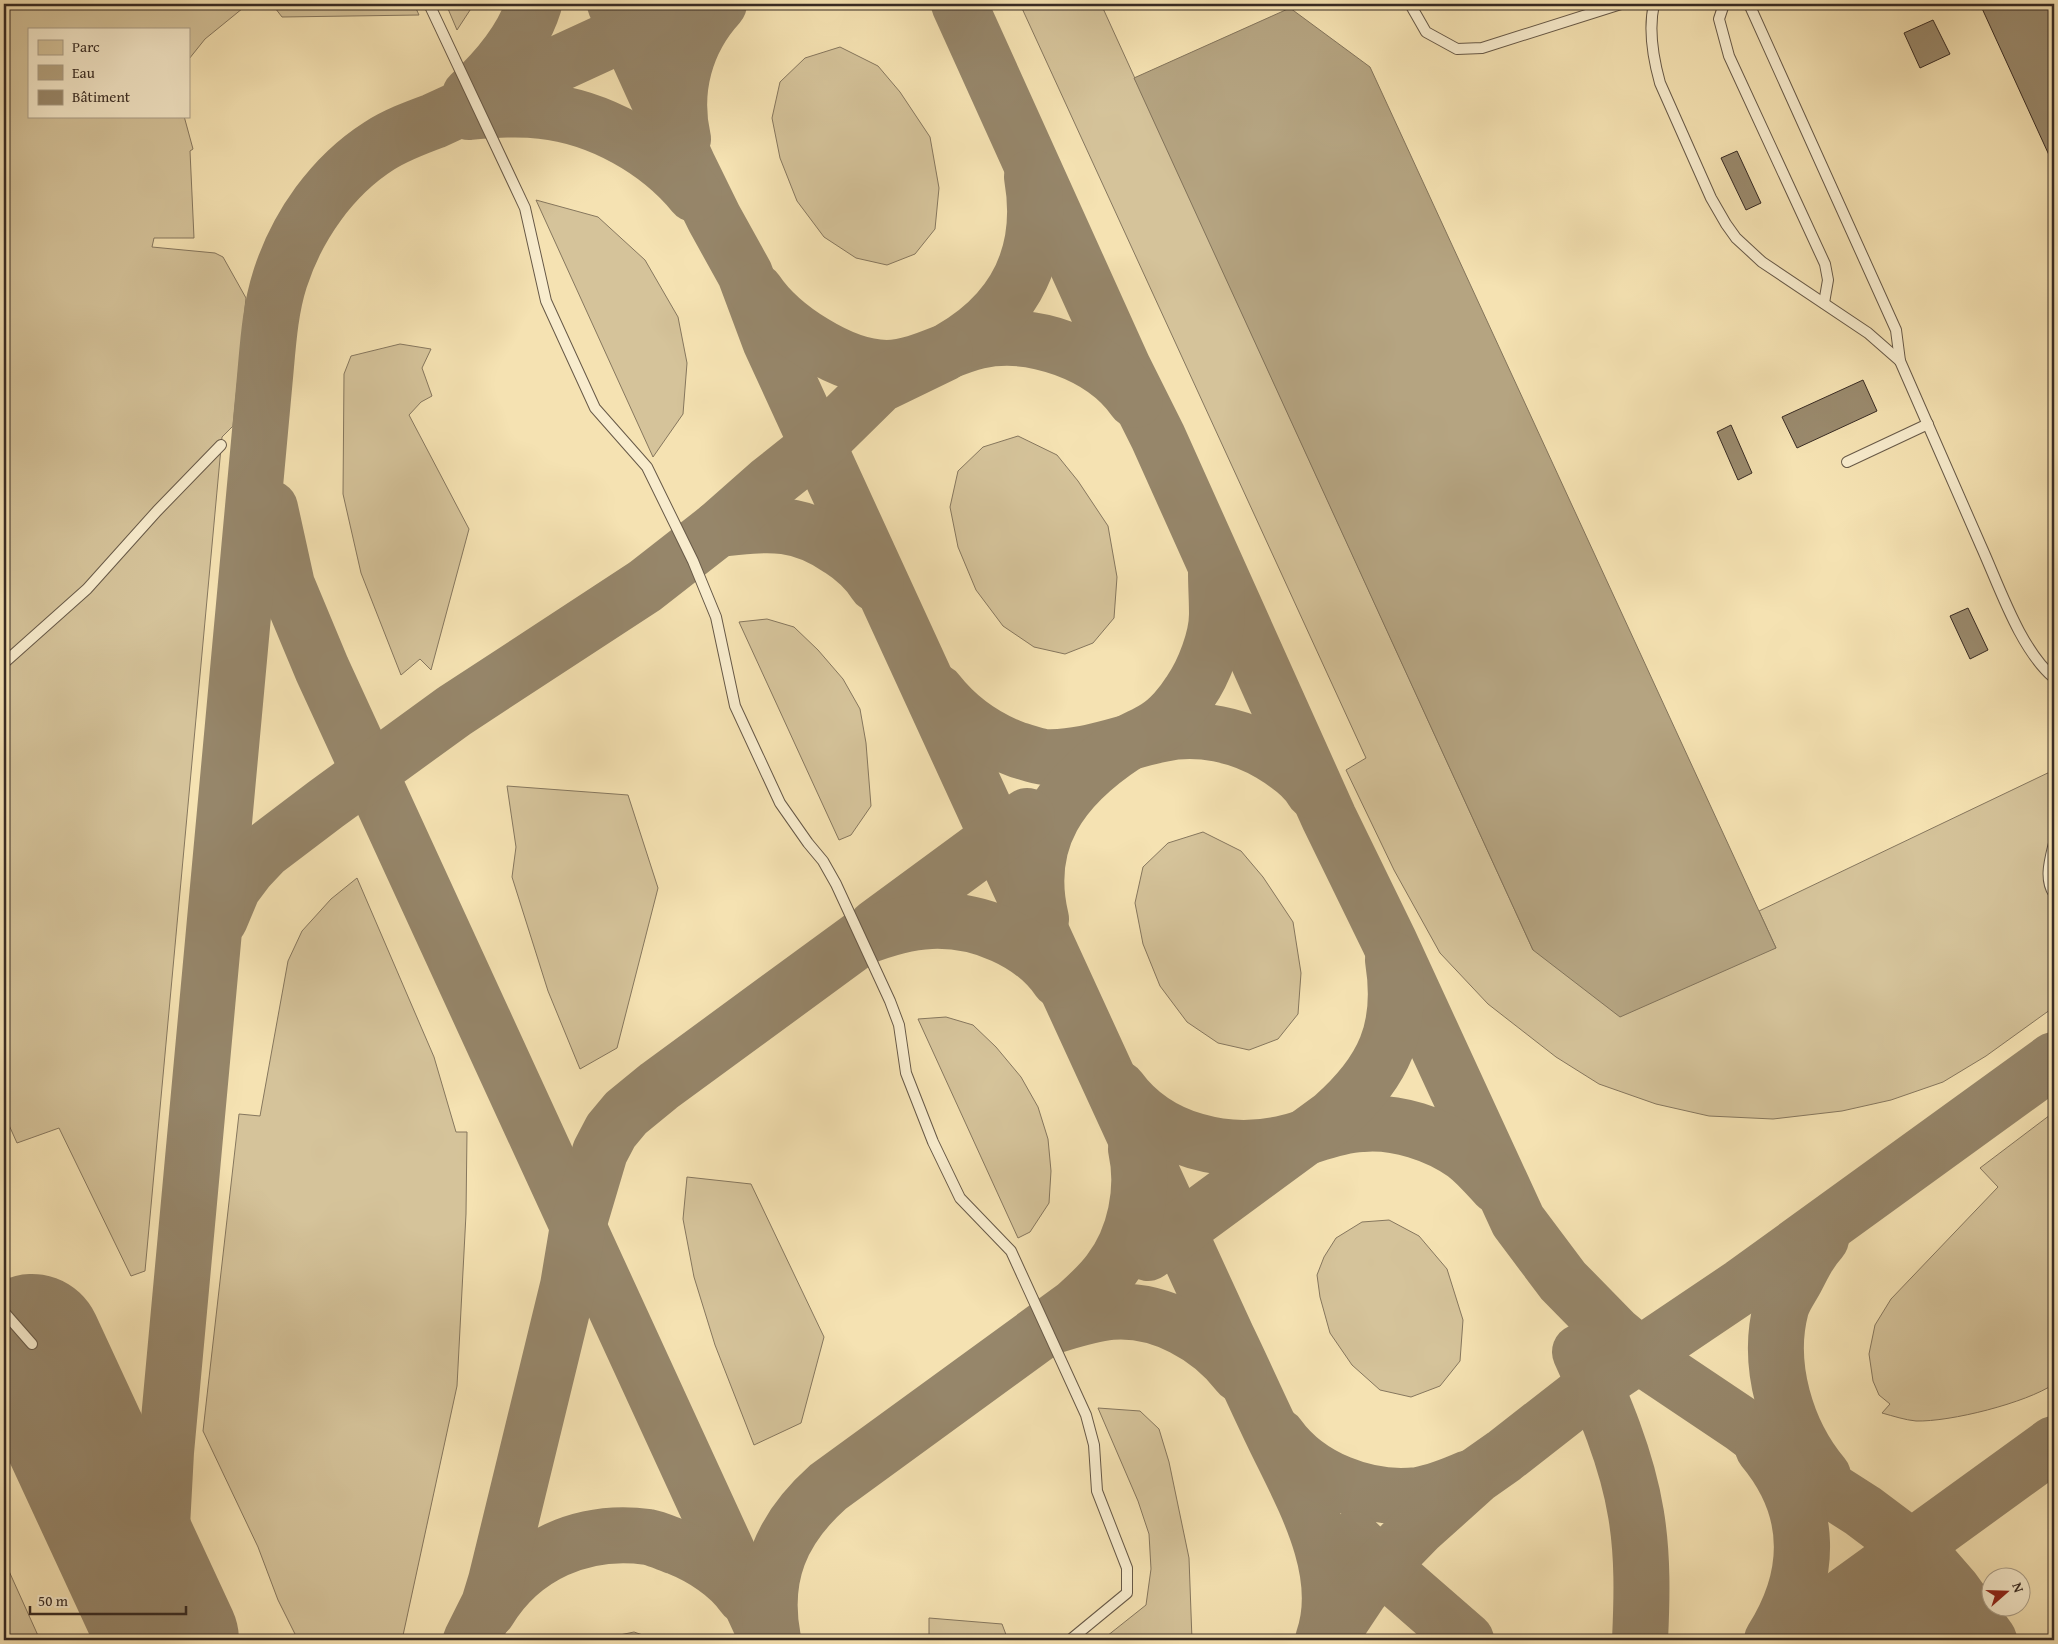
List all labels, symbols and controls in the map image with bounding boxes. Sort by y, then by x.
legend [28,28,190,118]
text: Parc [72,36,100,57]
text: Eau [72,62,96,83]
text: Bâtiment [72,86,131,107]
north arrow [1980,1566,2030,1616]
text: N [2007,1580,2029,1596]
scale bar [30,1584,186,1616]
text: 50 m [38,1590,69,1611]

